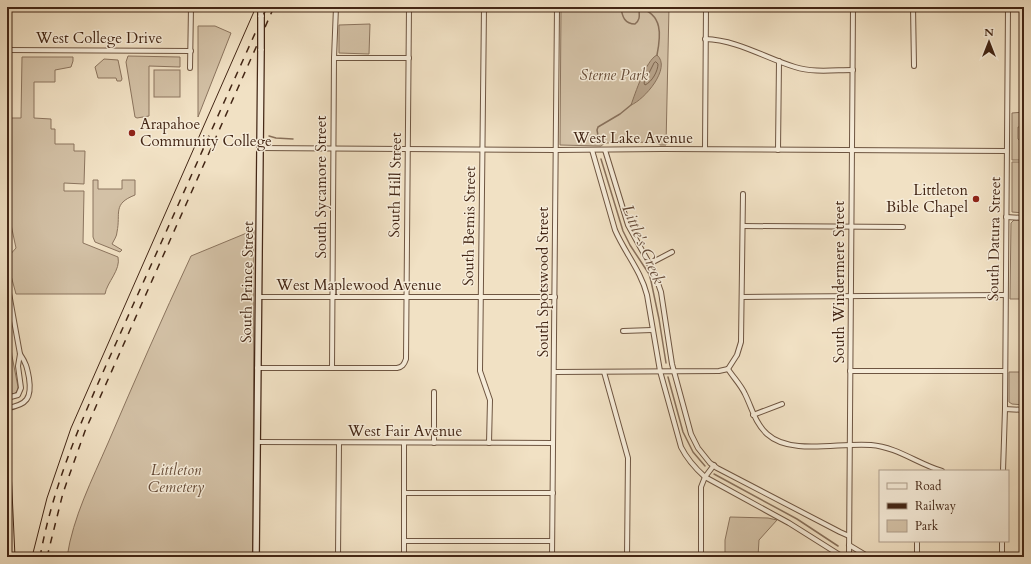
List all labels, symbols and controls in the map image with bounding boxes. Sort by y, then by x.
north arrow [969,22,1009,62]
text: N [984,25,994,40]
street label: West College Drive [35,28,163,48]
park label: Sterne Park [580,65,649,85]
place label: Arapahoe Community College [140,114,272,151]
street label: South Sycamore Street [311,115,331,258]
marker: Arapahoe Community College [127,128,137,138]
street label: West Lake Avenue [572,128,693,148]
street label: South Hill Street [384,132,406,238]
street label: South Bemis Street [458,166,480,286]
street label: South Datura Street [983,176,1005,301]
place label: Littleton Bible Chapel [886,180,968,217]
marker: Littleton Bible Chapel [971,194,981,204]
water label: Little's Creek [616,201,670,288]
street label: South Windermere Street [829,201,849,363]
street label: South Spotswood Street [533,206,553,357]
street label: South Prince Street [236,221,258,343]
street label: West Maplewood Avenue [275,275,442,295]
street label: West Fair Avenue [347,421,462,441]
park label: Littleton Cemetery [148,460,205,497]
legend [879,470,1009,542]
text: Road [915,478,942,494]
text: Railway [915,498,957,514]
text: Park [915,518,939,534]

